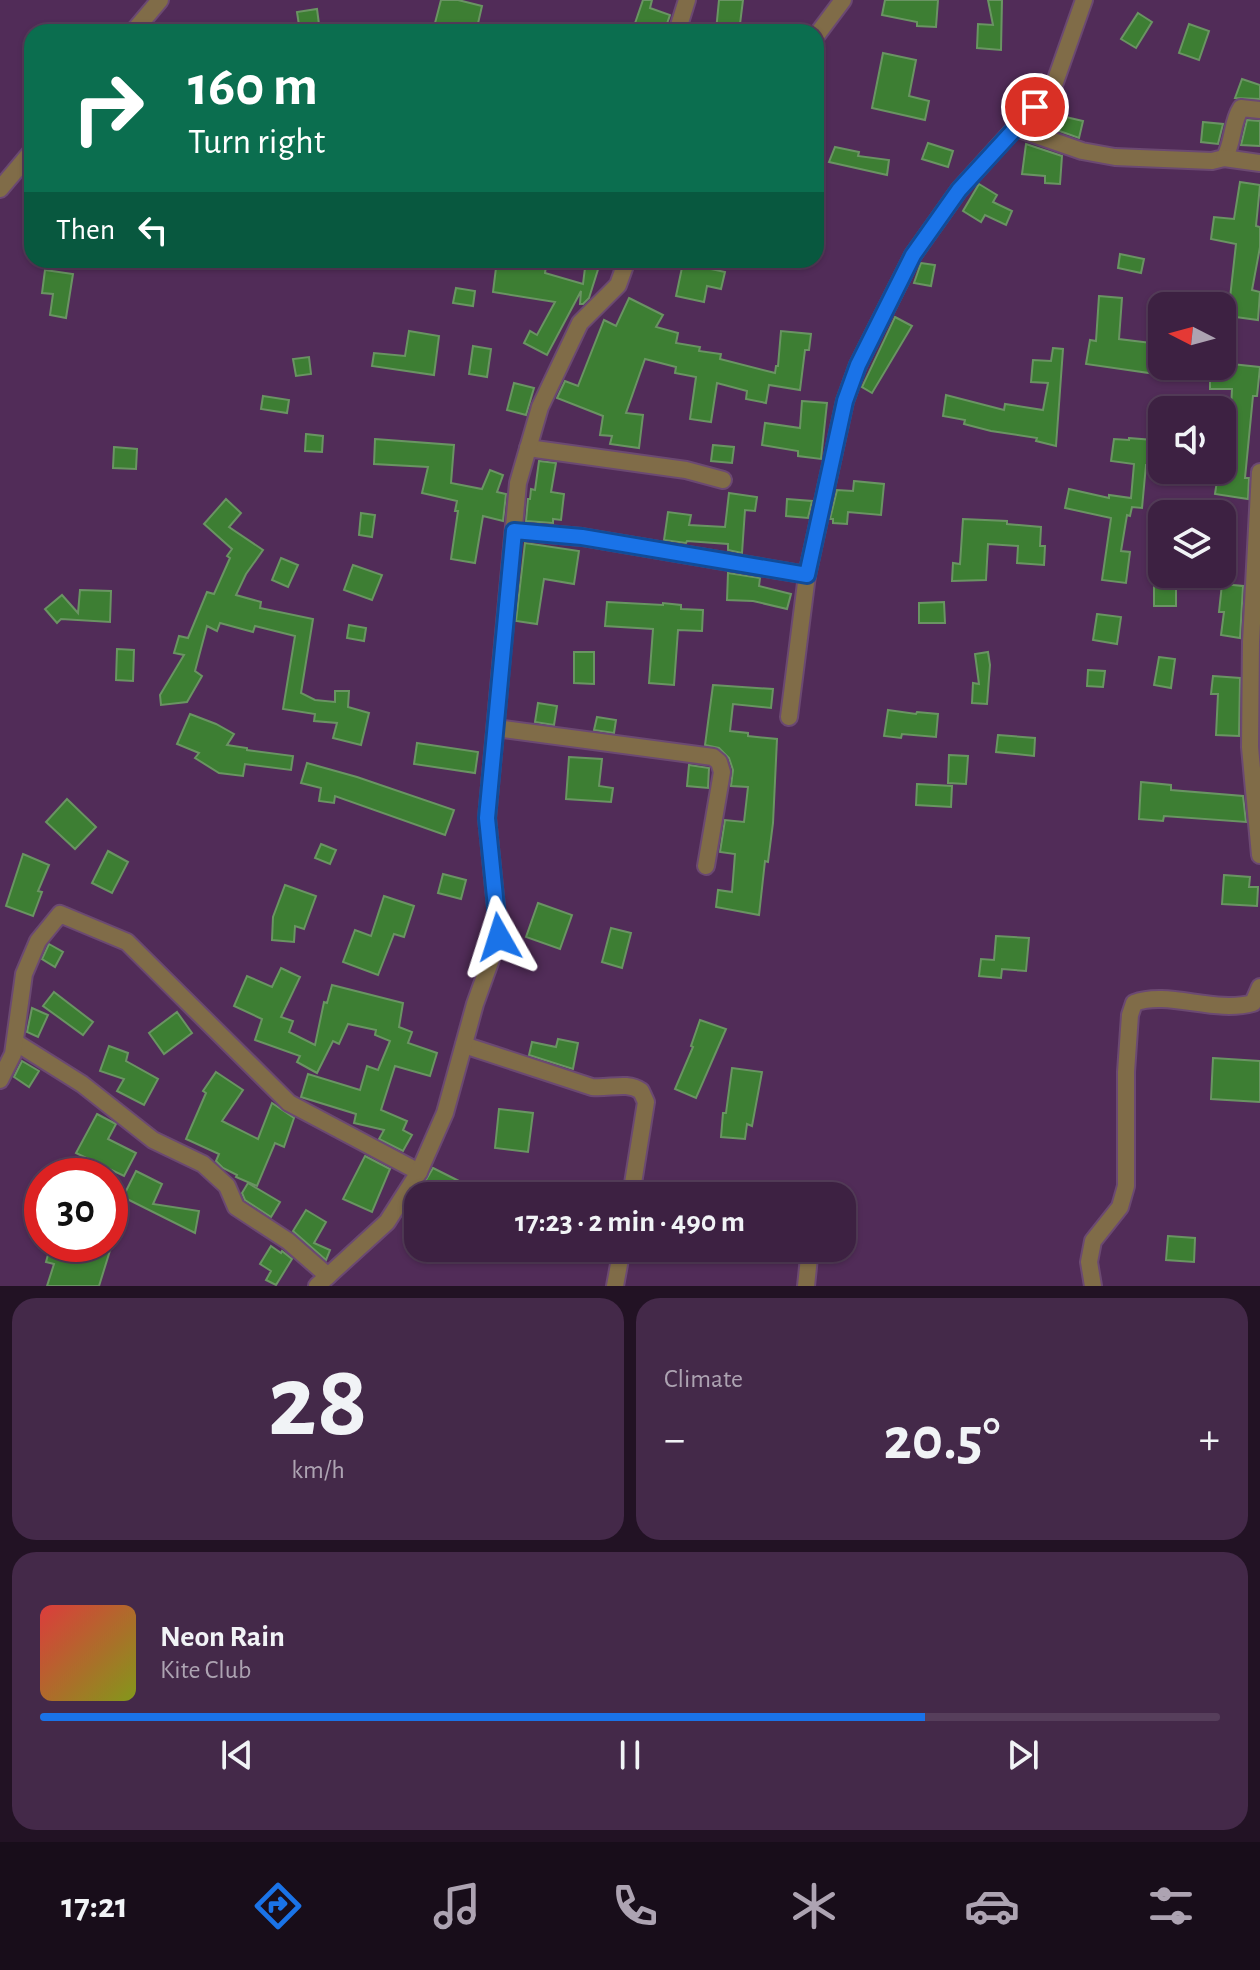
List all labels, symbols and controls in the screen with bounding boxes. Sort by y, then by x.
icon: right [56,56,160,160]
text: 160 m [188,59,318,115]
pin [1001,73,1069,141]
icon: arrive [1013,85,1057,129]
text: Turn right [188,124,325,160]
icon: left [131,208,175,252]
text: Then [56,215,115,245]
north arrow [1148,292,1236,380]
map controls [1148,292,1236,588]
button: sound [1148,396,1236,484]
button: layers [1148,500,1236,588]
position arrow [457,895,541,979]
speed limit sign: 30 [24,1158,128,1262]
text: 17:23 · 2 min · 490 m [515,1207,745,1237]
text: 28 [268,1351,368,1455]
text: Climate [664,1366,743,1392]
text: 20.5° [884,1410,1000,1470]
text: − [664,1418,685,1462]
text: + [1199,1418,1220,1462]
text: km/h [291,1457,345,1483]
text: Neon Rain [160,1622,285,1652]
text: Kite Club [160,1657,251,1683]
icon: previous [215,1733,259,1777]
icon: pause [608,1733,652,1777]
icon: next [1001,1733,1045,1777]
icon: directions [250,1878,306,1934]
icon: music [429,1878,485,1934]
icon: phone [607,1878,663,1934]
icon: climate [786,1878,842,1934]
icon: car [964,1878,1020,1934]
icon: filters [1143,1878,1199,1934]
text: 17:21 [61,1888,128,1924]

